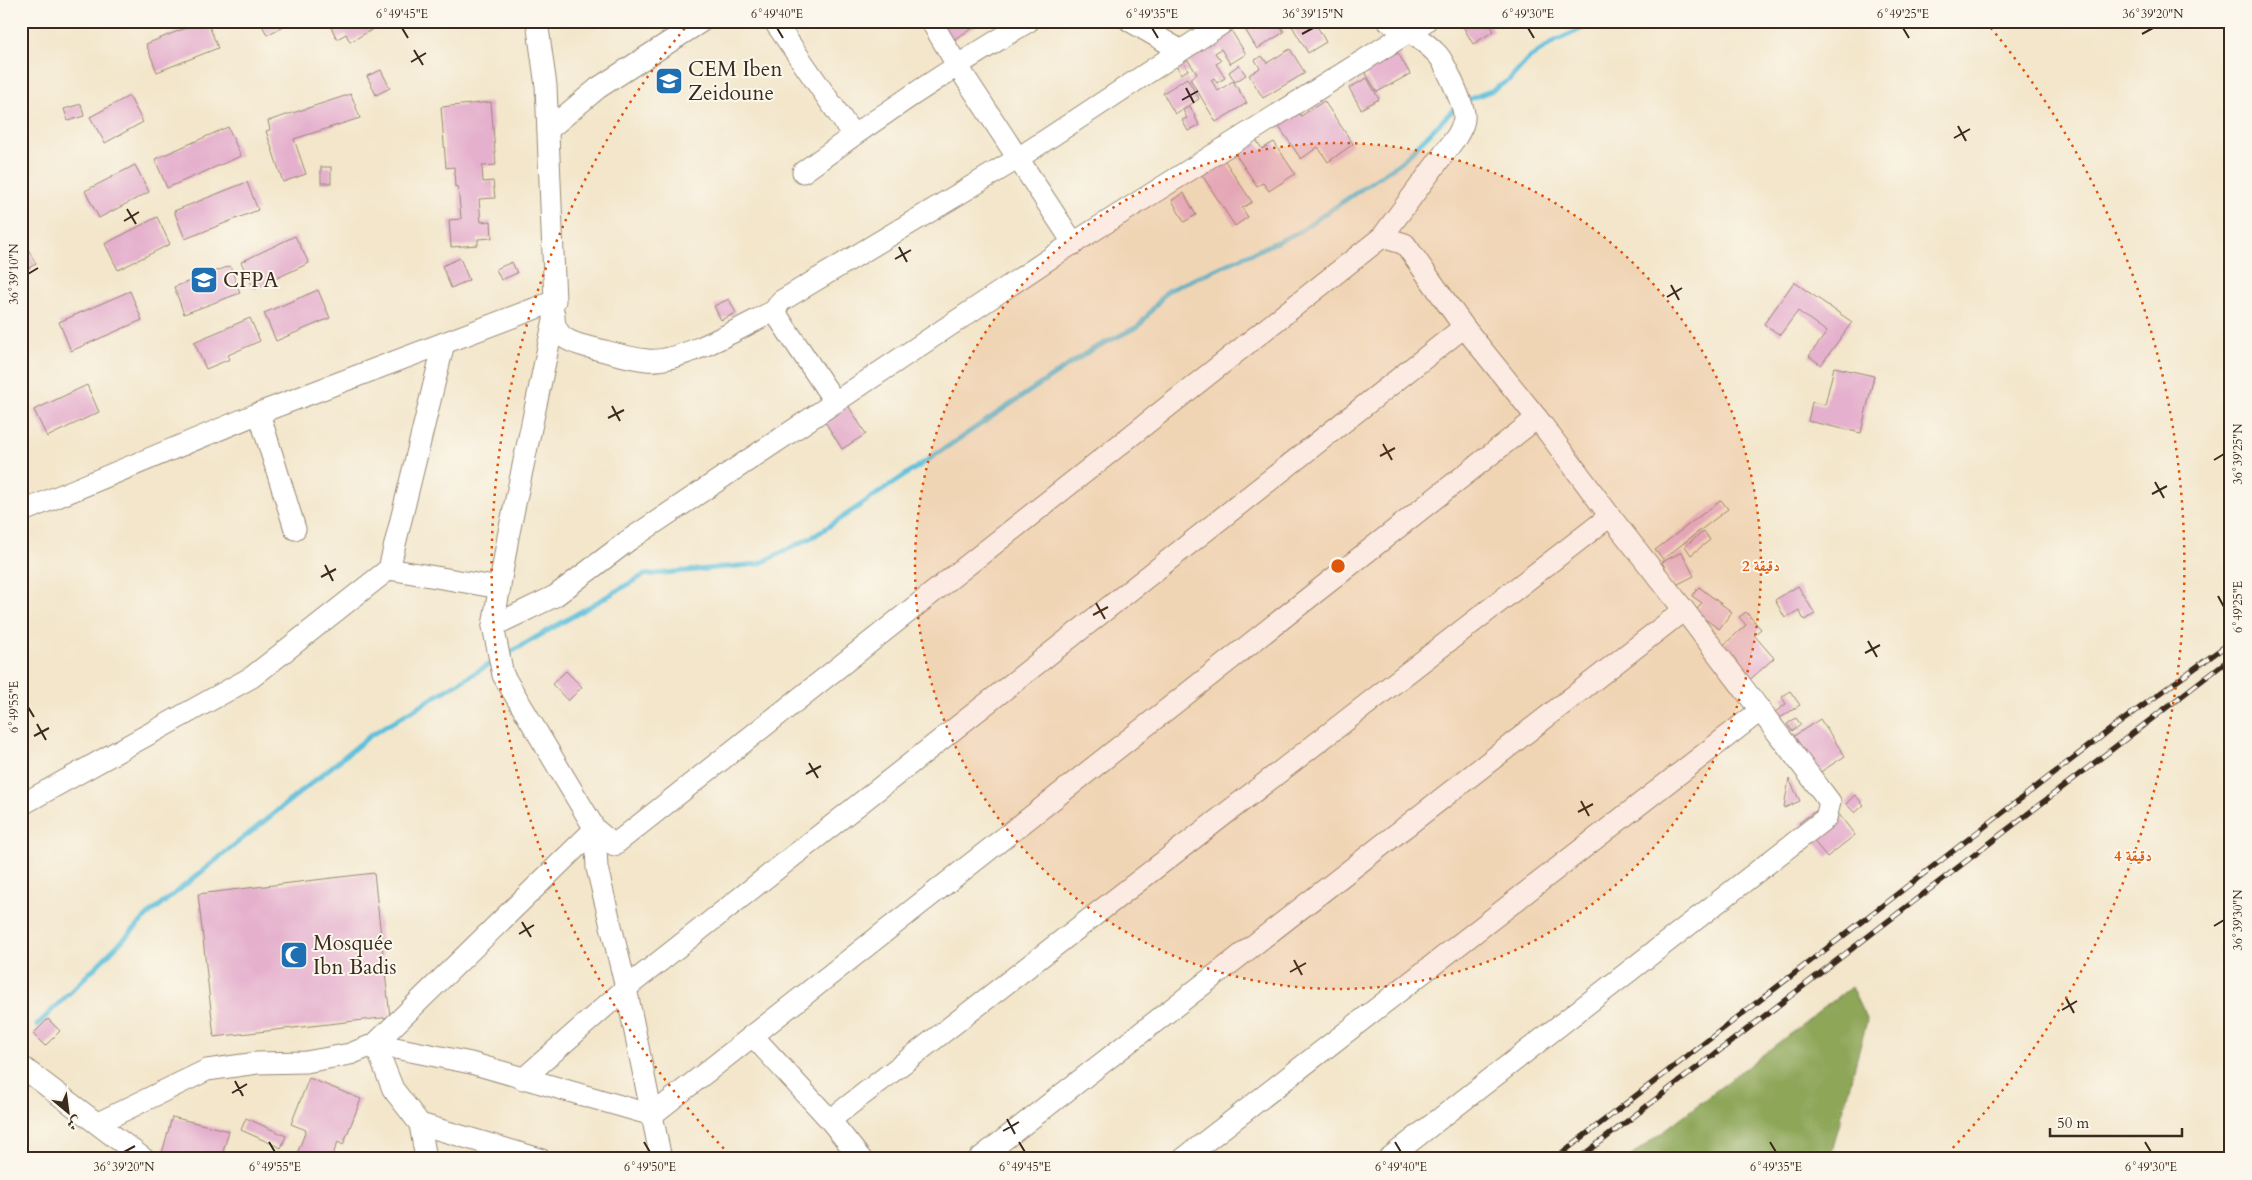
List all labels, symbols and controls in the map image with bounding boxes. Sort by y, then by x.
text: 6°49'45"E [376,6,428,22]
text: 6°49'40"E [751,6,803,22]
text: 6°49'35"E [1126,6,1178,22]
text: 36°39'15"N [1283,6,1344,22]
text: 6°49'30"E [1502,6,1554,22]
text: 6°49'25"E [1877,6,1929,22]
text: 36°39'20"N [2123,6,2184,22]
place label: CEM Iben Zeidoune [688,55,782,108]
school or university icon: CEM Iben Zeidoune [654,66,684,96]
text: 36°39'10"N [6,243,22,304]
school or university icon: CFPA [189,265,219,295]
place label: CFPA [223,266,278,295]
text: 36°39'25"N [2230,423,2246,484]
text: 2 دقيقة [1742,556,1780,576]
centre of rings [1329,557,1347,575]
text: 6°49'25"E [2230,581,2246,633]
text: 6°49'55"E [6,681,22,733]
text: 4 دقيقة [2114,846,2152,866]
text: 36°39'30"N [2230,889,2246,950]
place label: Mosquée Ibn Badis [313,929,396,982]
mosque icon: Mosquée Ibn Badis [279,940,309,970]
north arrow [42,1088,92,1138]
scale bar [2050,1105,2182,1137]
text: ش [63,1111,85,1135]
text: 50 m [2057,1113,2089,1133]
text: 36°39'20"N [94,1159,155,1175]
text: 6°49'55"E [249,1159,301,1175]
text: 6°49'50"E [624,1159,676,1175]
text: 6°49'45"E [999,1159,1051,1175]
text: 6°49'40"E [1375,1159,1427,1175]
text: 6°49'35"E [1750,1159,1802,1175]
text: 6°49'30"E [2125,1159,2177,1175]

